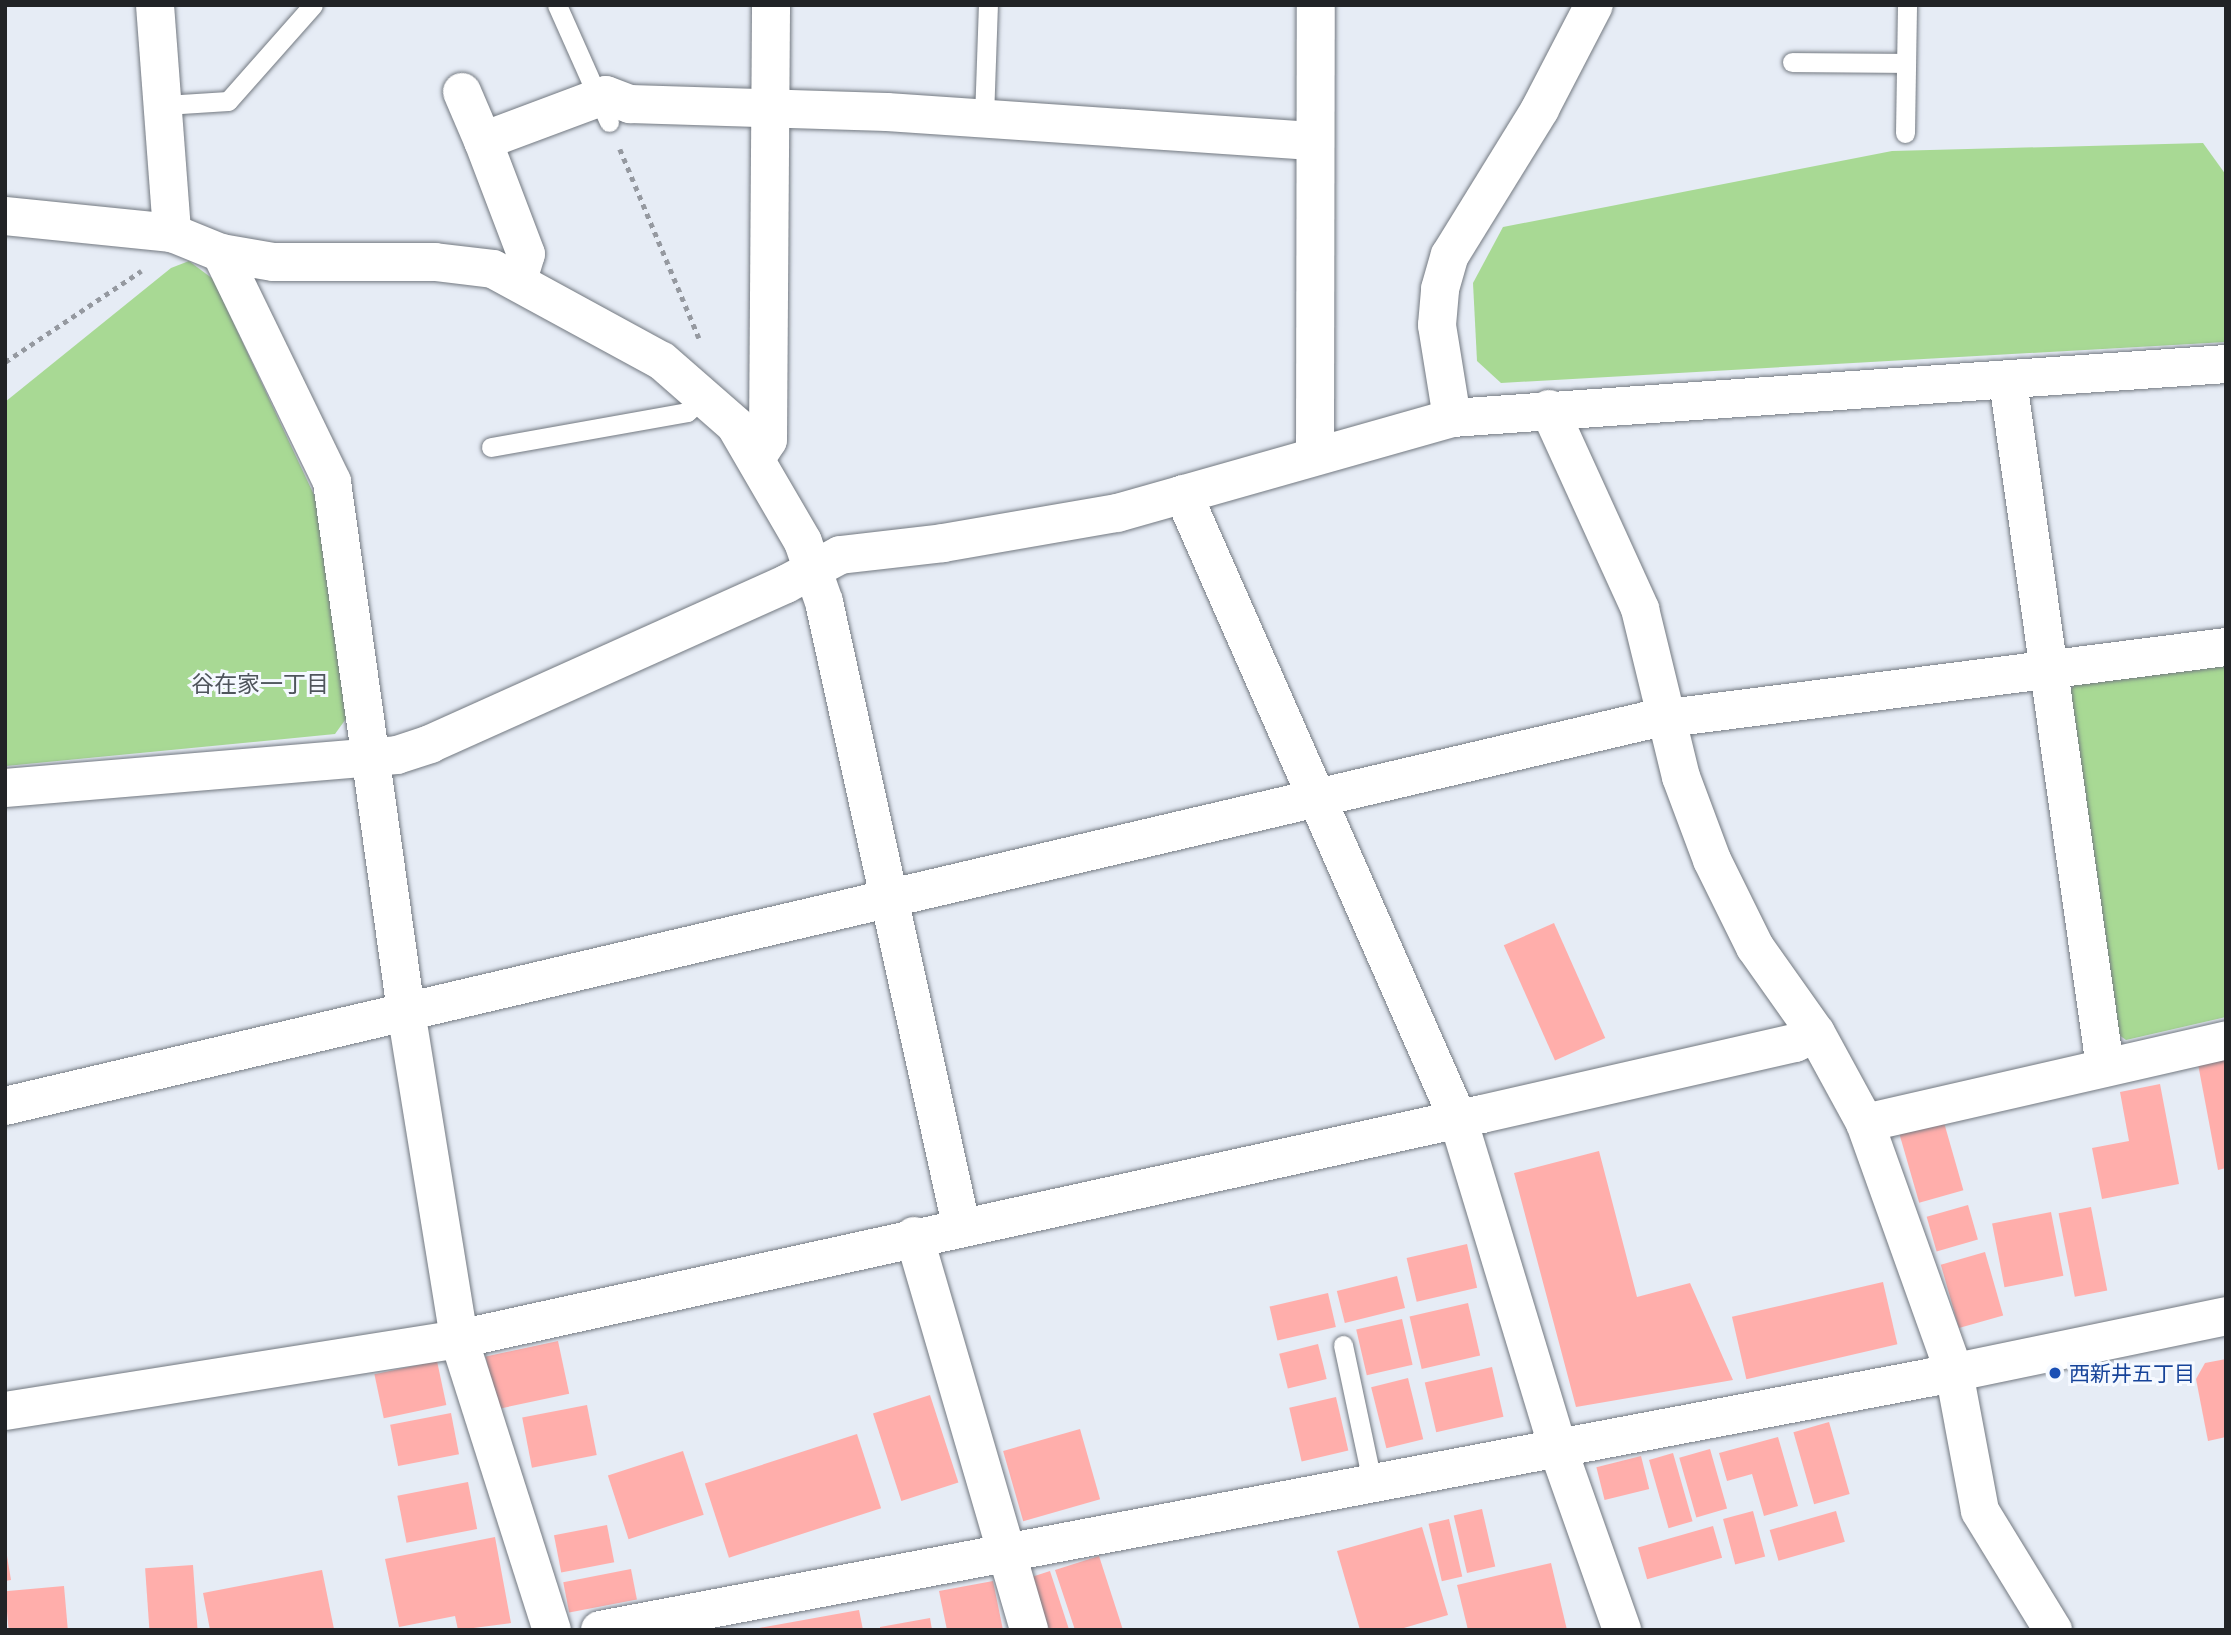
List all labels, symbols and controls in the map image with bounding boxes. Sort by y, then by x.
district label: 谷在家一丁目 [191,670,329,698]
place label: 西新井五丁目 [2069,1360,2195,1386]
marker: 西新井五丁目 [2047,1365,2063,1381]

